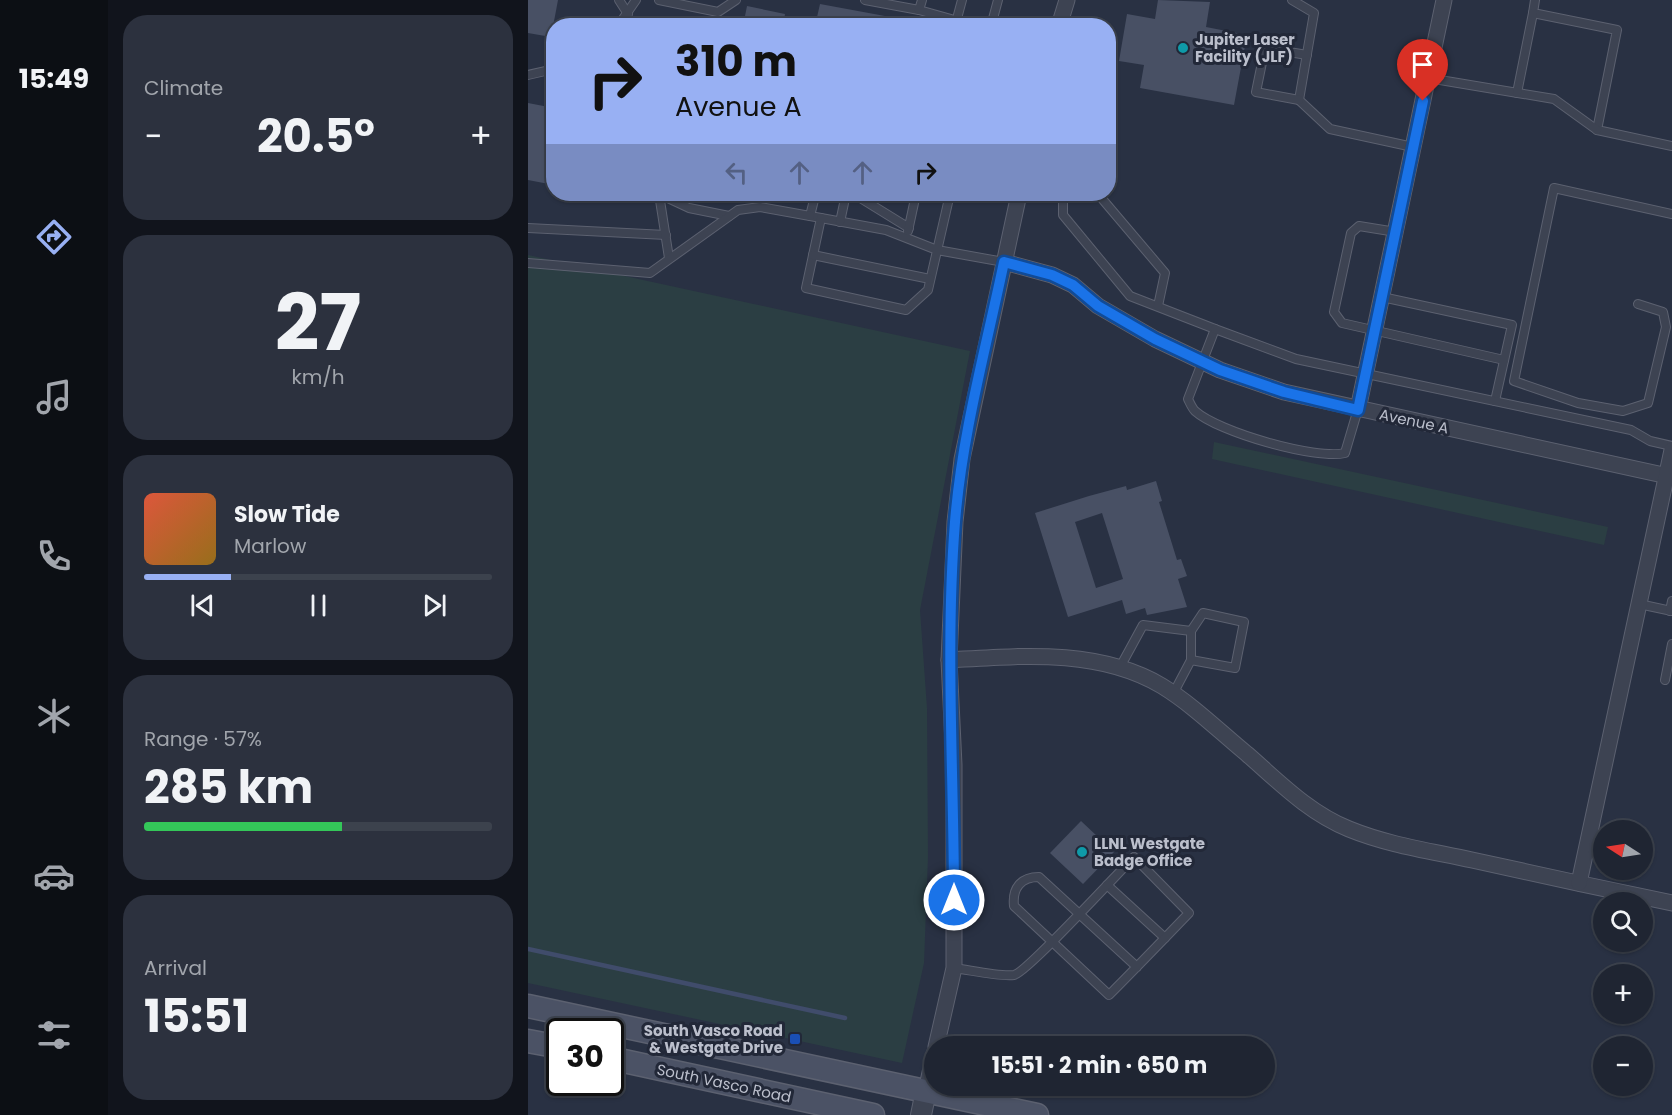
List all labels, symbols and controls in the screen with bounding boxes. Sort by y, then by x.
place label: Jupiter Laser Facility (JLF) [1195,29,1295,67]
text: 310 m [675,32,797,91]
pin [1397,39,1448,101]
marker: Jupiter Laser Facility (JLF) [1176,41,1190,55]
icon: right [576,42,654,120]
icon: arrive [1406,48,1439,81]
text: 15:49 [19,60,89,97]
text: Climate [144,74,223,102]
text: Avenue A [675,88,802,125]
text: 20.5° [257,105,375,168]
text: − [144,113,162,160]
text: + [469,113,492,160]
icon: left [720,156,753,189]
icon: ahead [783,156,816,189]
icon: ahead [846,156,879,189]
icon: right [909,156,942,189]
icon: directions [33,216,75,258]
text: 27 [275,268,361,377]
text: km/h [291,363,345,391]
icon: music [33,376,75,418]
street label: Avenue A [1377,403,1451,439]
text: Slow Tide [234,499,340,530]
text: Marlow [234,532,306,560]
icon: phone [33,535,75,577]
icon: previous [186,589,219,622]
icon: pause [302,589,335,622]
icon: next [418,589,451,622]
icon: climate [33,695,75,737]
text: Range · 57% [144,725,262,753]
text: 285 km [144,756,313,819]
north arrow [1593,820,1653,880]
map controls [1593,820,1653,1096]
place label: LLNL Westgate Badge Office [1094,833,1205,871]
marker: LLNL Westgate Badge Office [1075,845,1089,859]
icon: car [33,855,75,897]
position arrow [922,868,986,932]
button: search [1593,892,1653,952]
text: Arrival [144,954,207,982]
button: + [1593,964,1653,1024]
text: 15:51 [144,985,249,1048]
icon: filters [33,1014,75,1056]
speed limit sign: 30 [546,1018,624,1096]
place label: South Vasco Road & Westgate Drive [644,1020,783,1058]
marker: South Vasco Road & Westgate Drive [788,1032,802,1046]
button: − [1593,1036,1653,1096]
text: 15:51 · 2 min · 650 m [992,1050,1207,1081]
street label: South Vasco Road [655,1058,793,1108]

